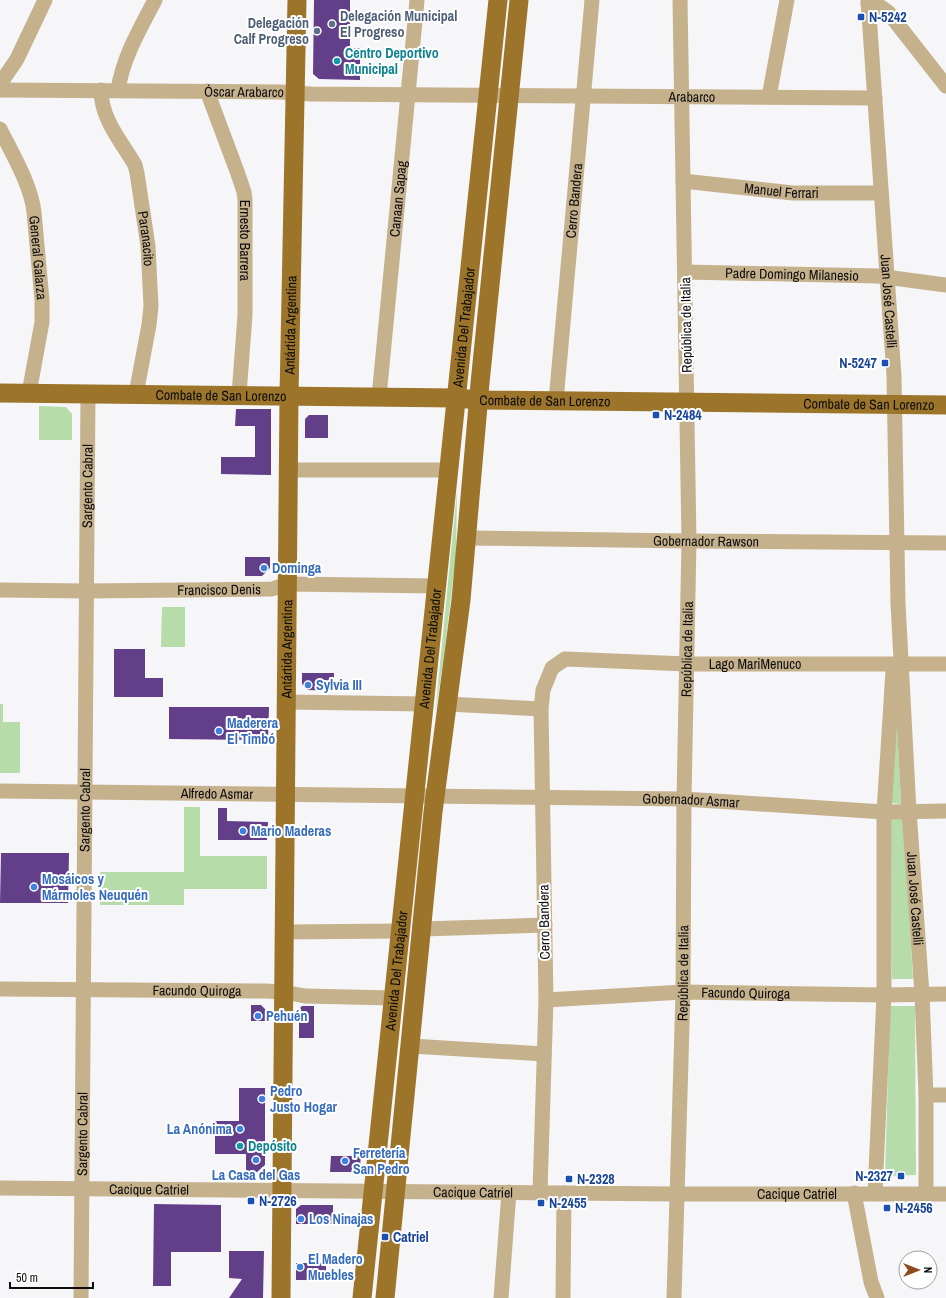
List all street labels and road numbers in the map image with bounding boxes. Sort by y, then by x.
street label: Óscar Arabarco [204,82,284,101]
street label: Arabarco [668,88,715,106]
street label: Canaan Sapag [385,159,411,238]
street label: Cerro Bandera [562,162,586,239]
street label: Manuel Ferrari [743,179,819,202]
street label: Ernesto Barrera [236,200,254,282]
street label: Paranacito [134,210,158,267]
street label: General Galarza [25,215,51,301]
street label: Juan José Castelli [877,254,901,349]
street label: Padre Domingo Milanesio [725,264,859,285]
street label: Avenida Del Trabajador [448,266,479,389]
street label: Antártida Argentina [280,275,300,376]
street label: República de Italia [676,276,696,373]
street label: Combate de San Lorenzo [155,386,287,405]
street label: Combate de San Lorenzo [479,391,610,410]
street label: Combate de San Lorenzo [803,394,934,414]
street label: Sargento Cabral [78,444,97,528]
street label: Gobernador Rawson [653,532,759,551]
street label: Francisco Denis [177,580,261,599]
street label: Avenida Del Trabajador [415,587,445,710]
street label: Antártida Argentina [277,599,296,700]
street label: República de Italia [677,600,697,697]
street label: Lago MariMenuco [709,655,801,673]
street label: Sargento Cabral [75,768,94,852]
street label: Alfredo Asmar [180,784,253,803]
street label: Gobernador Asmar [642,790,740,812]
street label: Juan José Castelli [903,851,928,946]
street label: Cerro Bandera [534,884,554,960]
street label: Avenida Del Trabajador [381,910,412,1033]
street label: República de Italia [673,925,692,1021]
street label: Facundo Quiroga [152,981,242,1000]
street label: Facundo Quiroga [701,983,791,1003]
street label: Sargento Cabral [73,1092,92,1176]
street label: Cacique Catriel [109,1180,189,1199]
street label: Cacique Catriel [433,1183,513,1202]
street label: Cacique Catriel [757,1185,837,1203]

